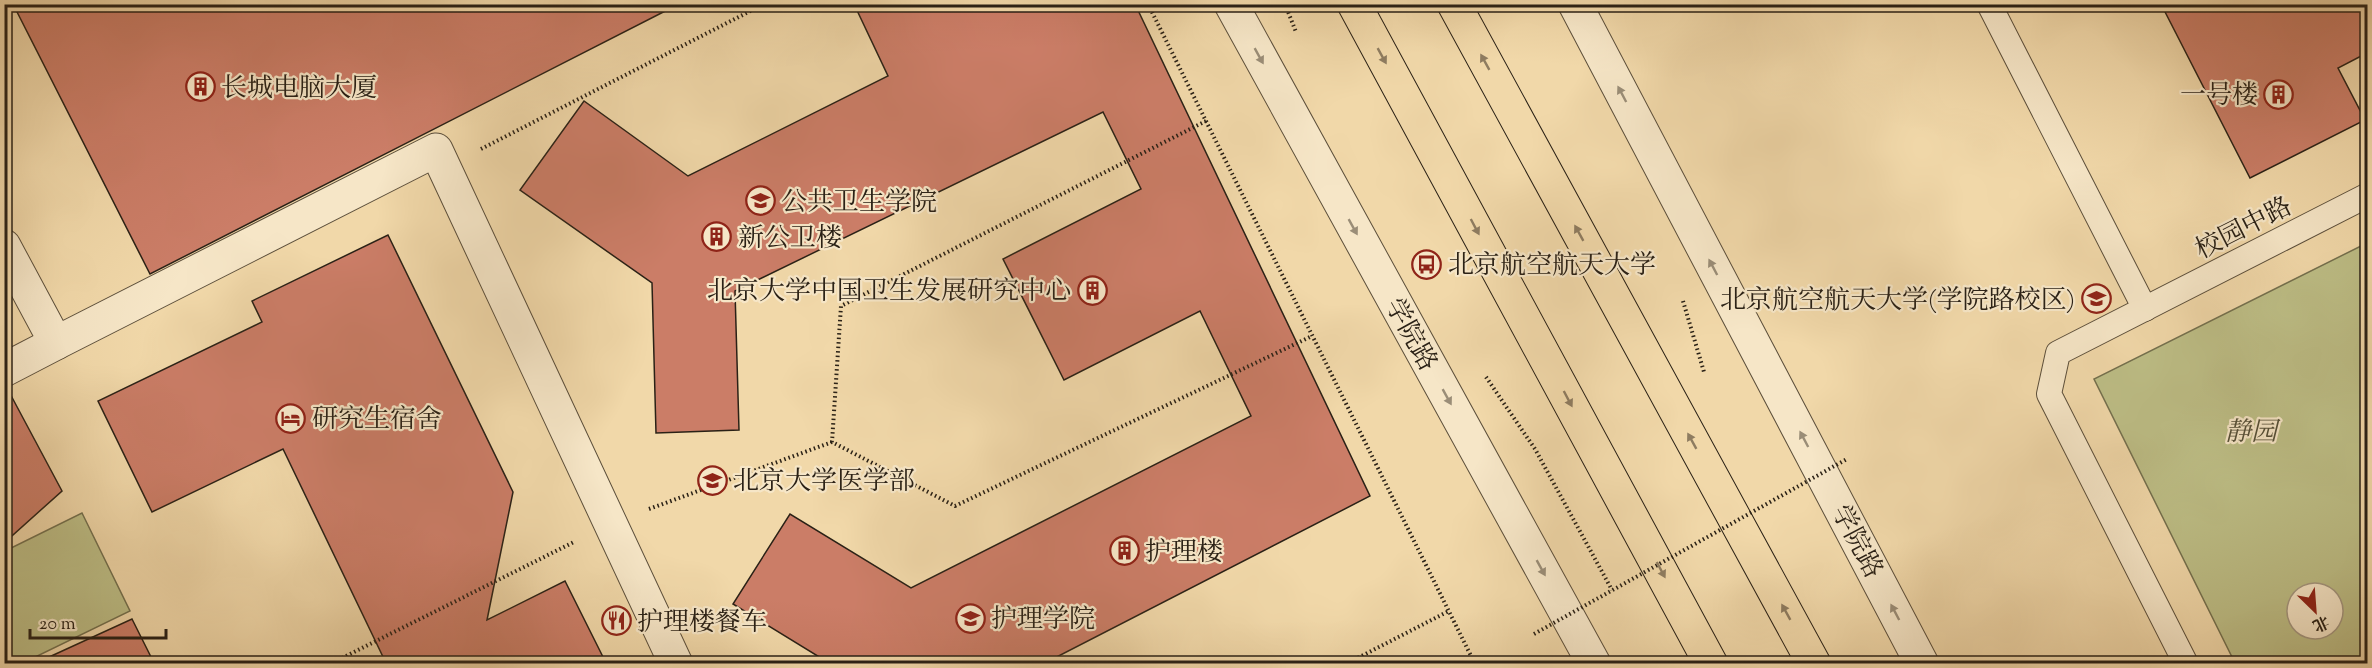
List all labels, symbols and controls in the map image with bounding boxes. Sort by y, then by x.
one-way arrow [1254,48,1264,65]
one-way arrow [1377,48,1387,65]
one-way arrow [1481,53,1491,70]
building icon: 长城电脑大厦 [184,71,216,103]
place label: 长城电脑大厦 [221,71,377,108]
place label: 一号楼 [2180,78,2258,115]
building icon: 一号楼 [2263,78,2295,110]
one-way arrow [1617,86,1627,103]
school or university icon: 公共卫生学院 [744,185,776,217]
place label: 公共卫生学院 [781,185,937,222]
street label: 校园中路 [2189,189,2299,269]
one-way arrow [1348,218,1358,235]
one-way arrow [1470,219,1480,236]
building icon: 新公卫楼 [701,221,733,253]
place label: 新公卫楼 [738,221,842,258]
one-way arrow [1574,224,1584,241]
bus stop icon: 北京航空航天大学 [1411,248,1443,280]
place label: 北京航空航天大学 [1448,248,1656,285]
one-way arrow [1708,258,1718,275]
place label: 北京大学中国卫生发展研究中心 [707,274,1071,311]
building icon: 北京大学中国卫生发展研究中心 [1076,274,1108,306]
place label: 北京航空航天大学(学院路校区) [1720,283,2075,320]
school or university icon: 北京航空航天大学(学院路校区) [2080,283,2112,315]
street label: 学院路 [1375,292,1445,378]
one-way arrow [1442,389,1452,406]
one-way arrow [1563,391,1573,408]
hotel icon: 研究生宿舍 [275,402,307,434]
place label: 研究生宿舍 [312,402,442,439]
park label: 静园 [2225,415,2281,452]
one-way arrow [1799,431,1809,448]
one-way arrow [1687,432,1697,449]
school or university icon: 北京大学医学部 [696,464,728,496]
place label: 北京大学医学部 [733,464,915,501]
street label: 学院路 [1821,499,1890,585]
building icon: 护理楼 [1108,535,1140,567]
place label: 护理楼 [1145,535,1223,572]
one-way arrow [1536,560,1546,577]
one-way arrow [1656,562,1666,579]
north arrow [2285,581,2345,641]
scale bar [30,602,166,640]
school or university icon: 护理学院 [954,602,986,634]
place label: 护理学院 [991,602,1095,639]
one-way arrow [1781,603,1791,620]
one-way arrow [1890,603,1900,620]
restaurant icon: 护理楼餐车 [600,605,632,637]
place label: 护理楼餐车 [637,605,767,642]
text: 北 [2308,609,2332,636]
text: 20 m [39,612,76,638]

